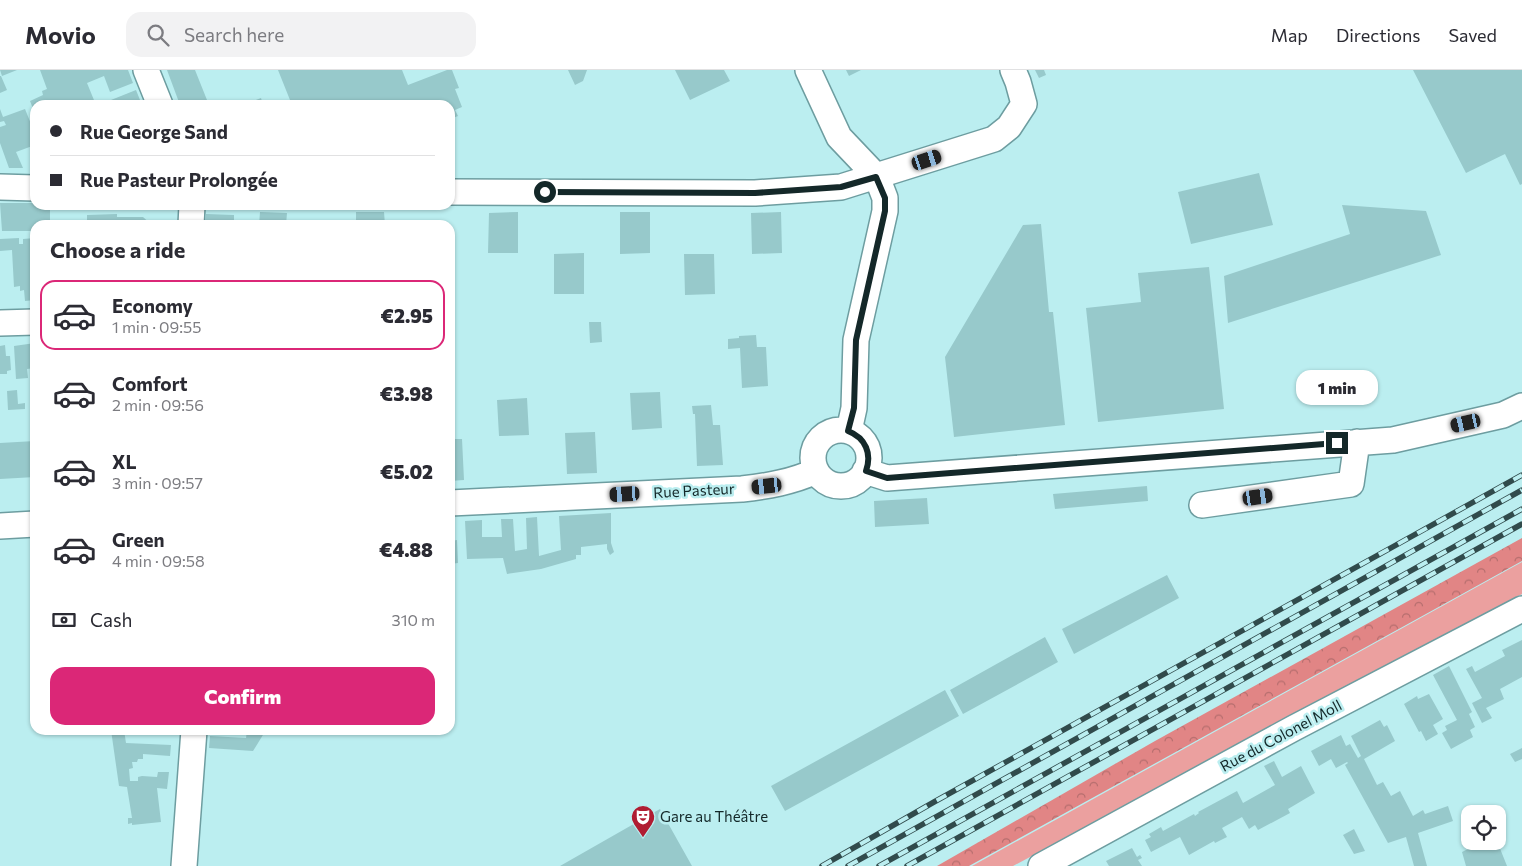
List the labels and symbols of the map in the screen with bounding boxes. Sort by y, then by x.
car [910,148,943,172]
route start [534,181,556,203]
callout: 1 min [1296,370,1378,406]
car [1449,412,1482,434]
route end [1326,432,1348,454]
car [751,477,782,495]
street label: Rue Pasteur [653,479,735,501]
car [609,486,640,502]
car [1242,487,1273,507]
street label: Rue du Colonel Moll [1217,695,1344,775]
theatre icon: Gare au Théâtre [630,804,656,838]
place label: Gare au Théâtre [660,807,768,825]

